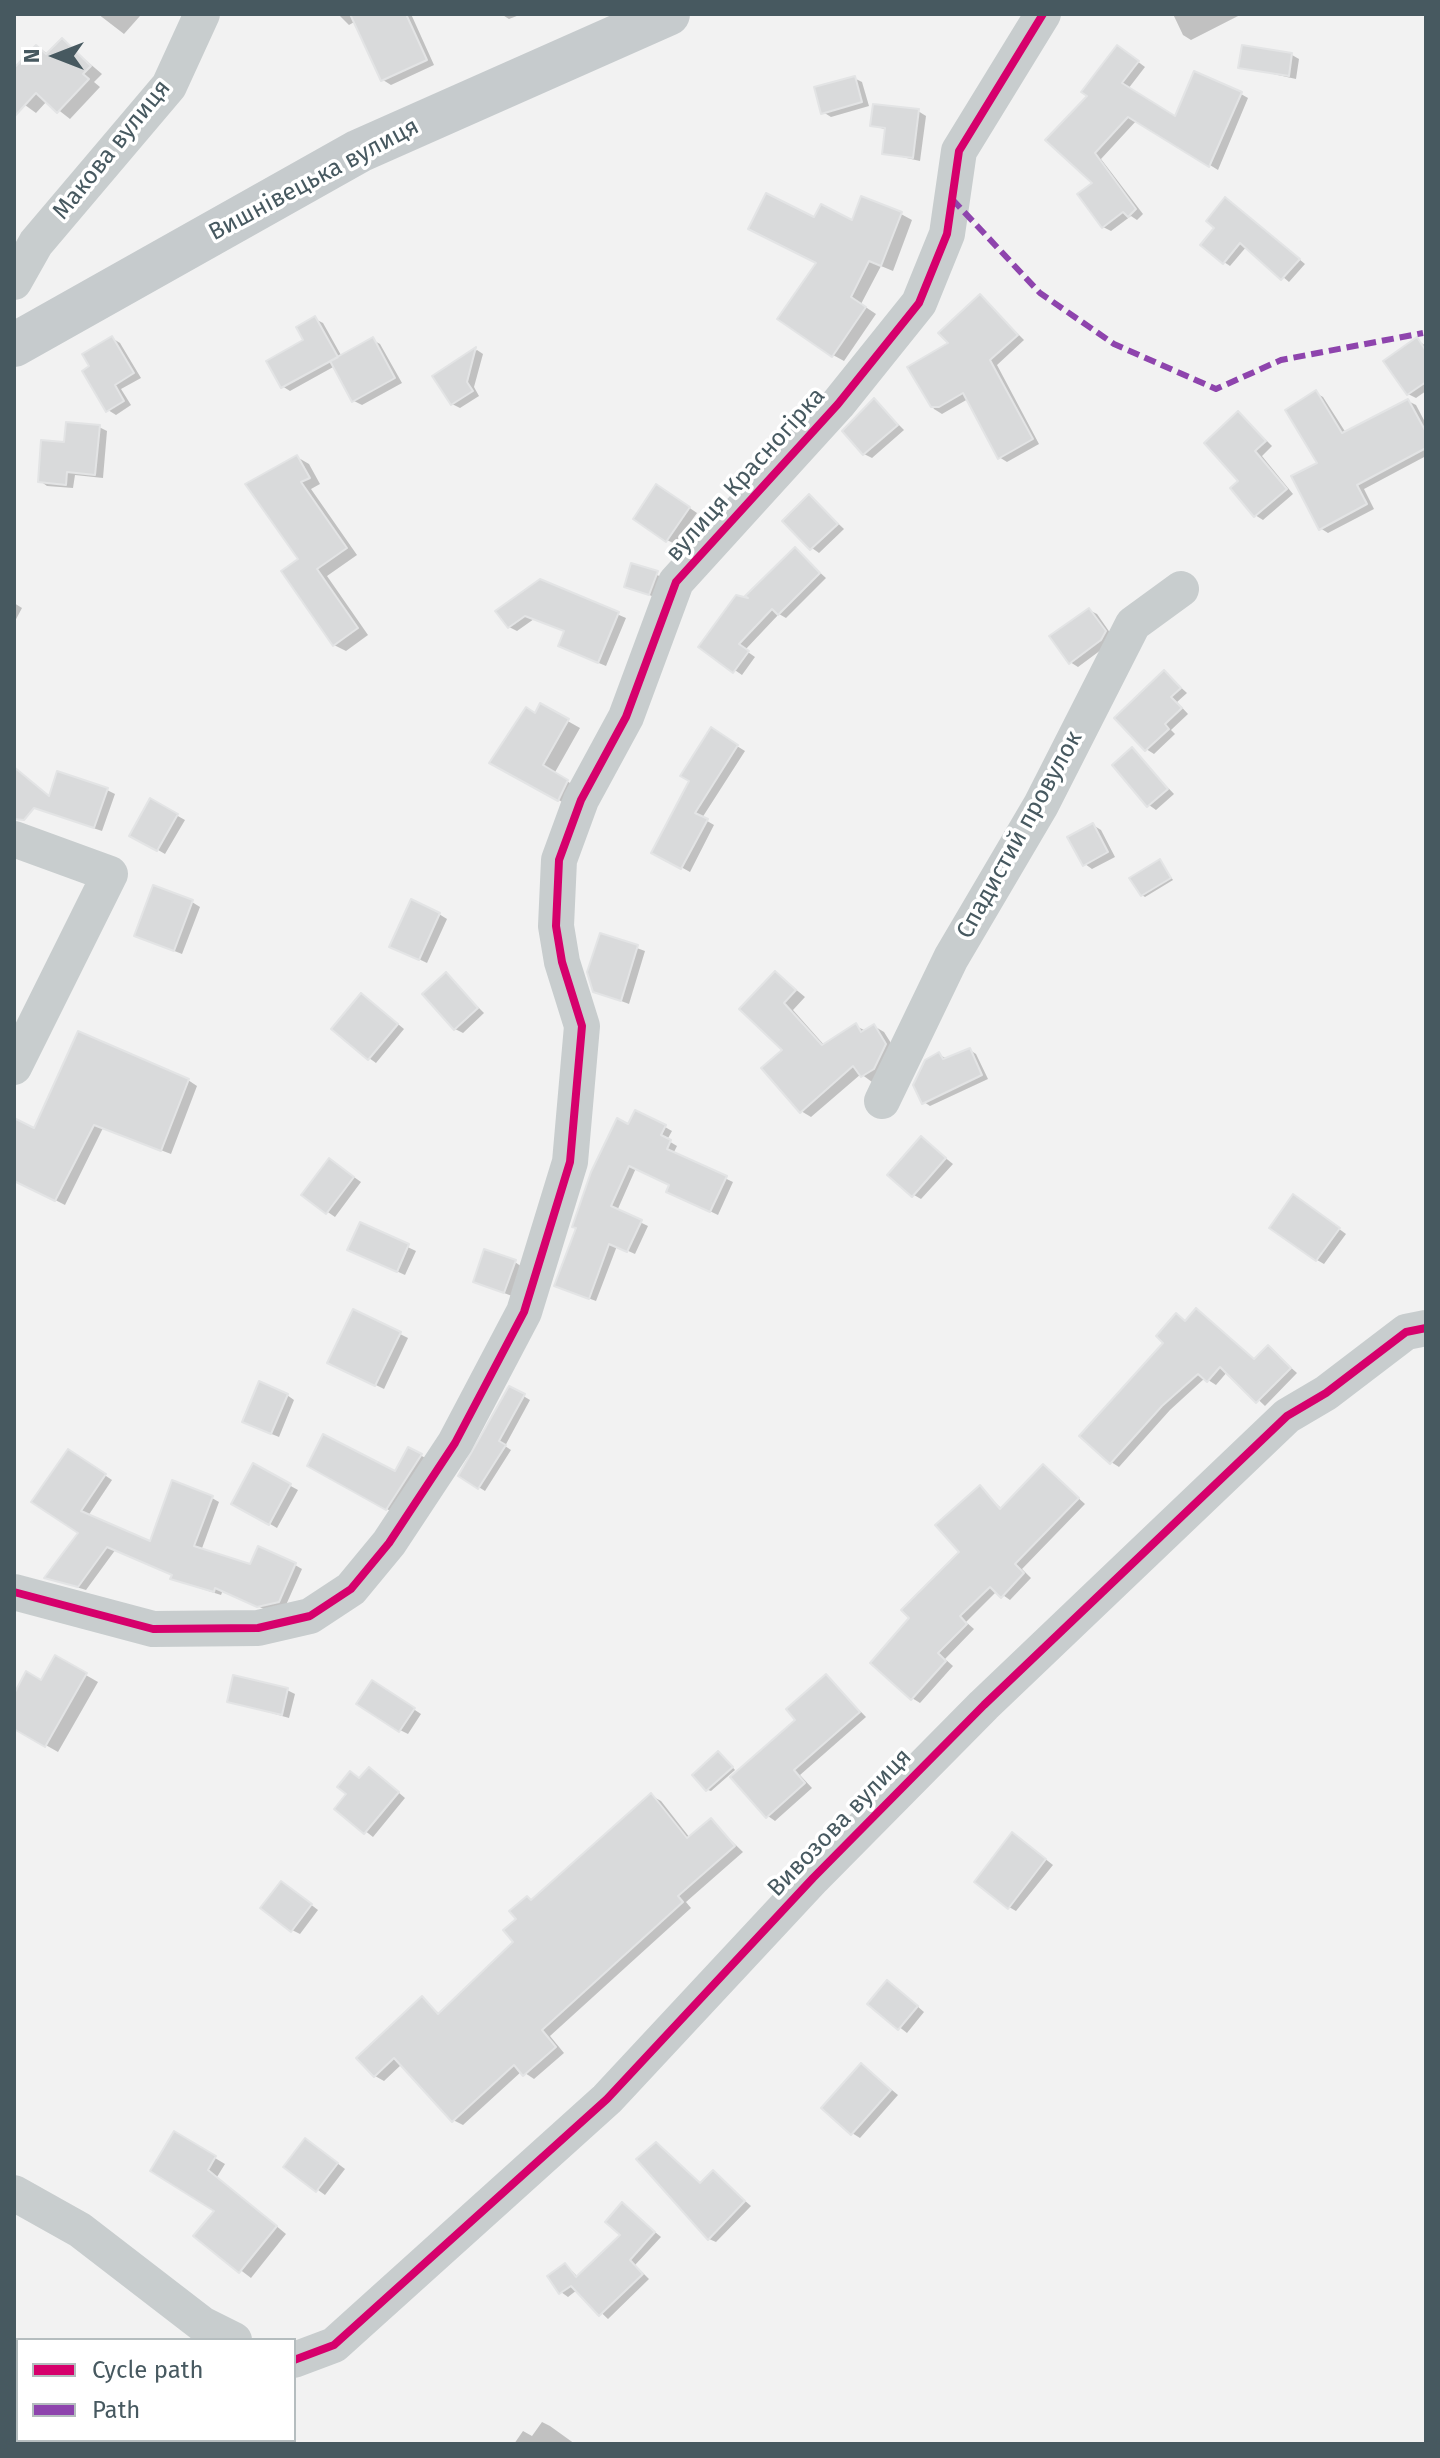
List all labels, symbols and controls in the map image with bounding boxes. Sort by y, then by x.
north arrow [16,16,96,96]
text: N [18,49,45,63]
street label: Макова вулиця [47,75,177,225]
street label: Вишнівецька вулиця [204,112,424,248]
street label: вулиця Красногірка [660,382,832,568]
street label: Спадистий провулок [951,726,1089,944]
street label: Вивозова вулиця [762,1743,918,1903]
legend [16,2338,296,2442]
text: Cycle path [92,2356,204,2384]
text: Path [92,2396,140,2424]

